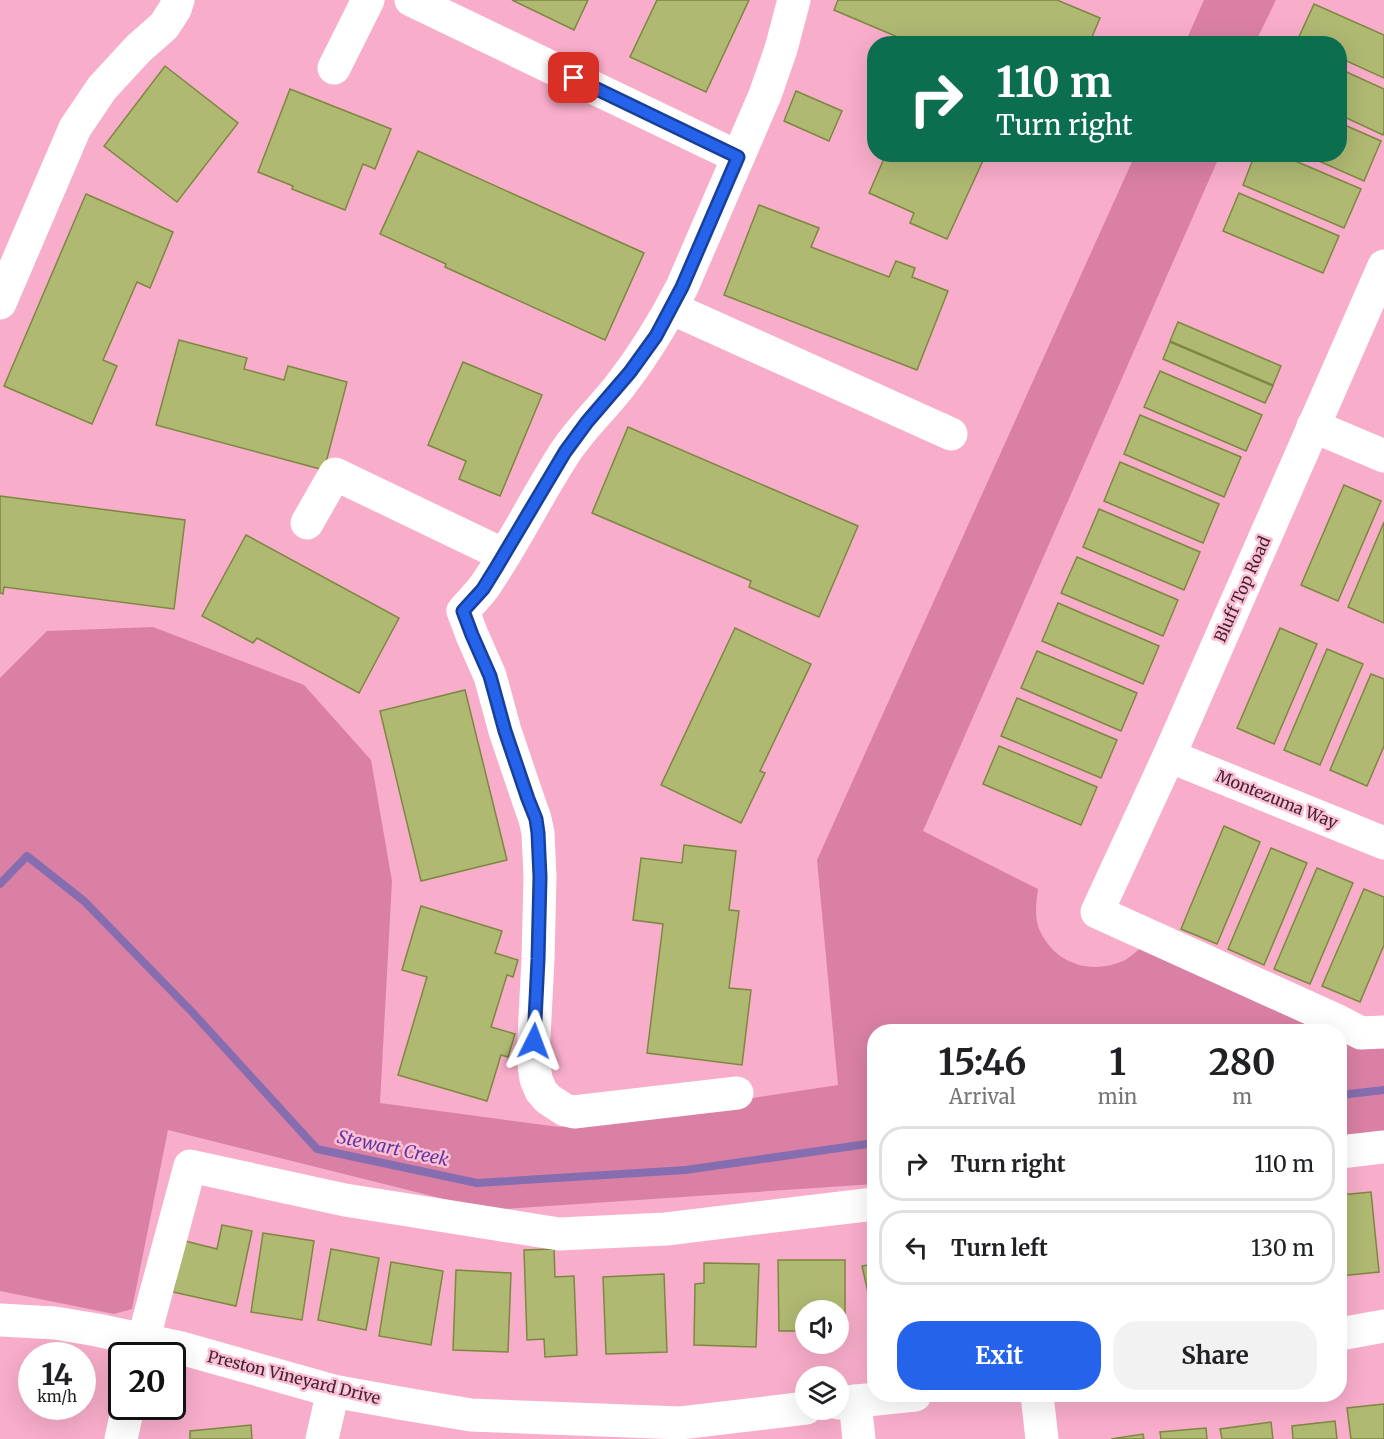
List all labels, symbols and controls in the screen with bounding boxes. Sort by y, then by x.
pin [548,52,599,103]
text: 110 m [996,56,1112,108]
icon: right [897,60,975,138]
icon: arrive [557,61,590,94]
text: Turn right [996,108,1133,142]
street label: Bluff Top Road [1210,533,1274,645]
street label: Montezuma Way [1213,765,1341,833]
position arrow [502,1009,566,1073]
text: 15:46 [938,1040,1026,1085]
text: 1 [1109,1040,1126,1085]
text: 280 [1209,1040,1276,1085]
text: Arrival [949,1084,1016,1109]
text: min [1098,1084,1137,1109]
text: m [1232,1084,1252,1109]
water label: Stewart Creek [335,1125,451,1171]
icon: right [900,1147,933,1180]
text: Turn right [951,1150,1065,1178]
text: 110 m [1255,1150,1314,1178]
icon: left [900,1231,933,1264]
text: Turn left [951,1234,1048,1262]
text: 130 m [1251,1234,1314,1262]
map controls [795,1300,849,1420]
button: sound [795,1300,849,1354]
button: Exit [897,1321,1101,1390]
button: Share [1113,1321,1317,1390]
speed limit sign: 20 [108,1342,186,1420]
street label: Preston Vineyard Drive [206,1346,382,1408]
text: 14 [41,1355,73,1393]
button: layers [795,1366,849,1420]
text: km/h [37,1387,77,1406]

